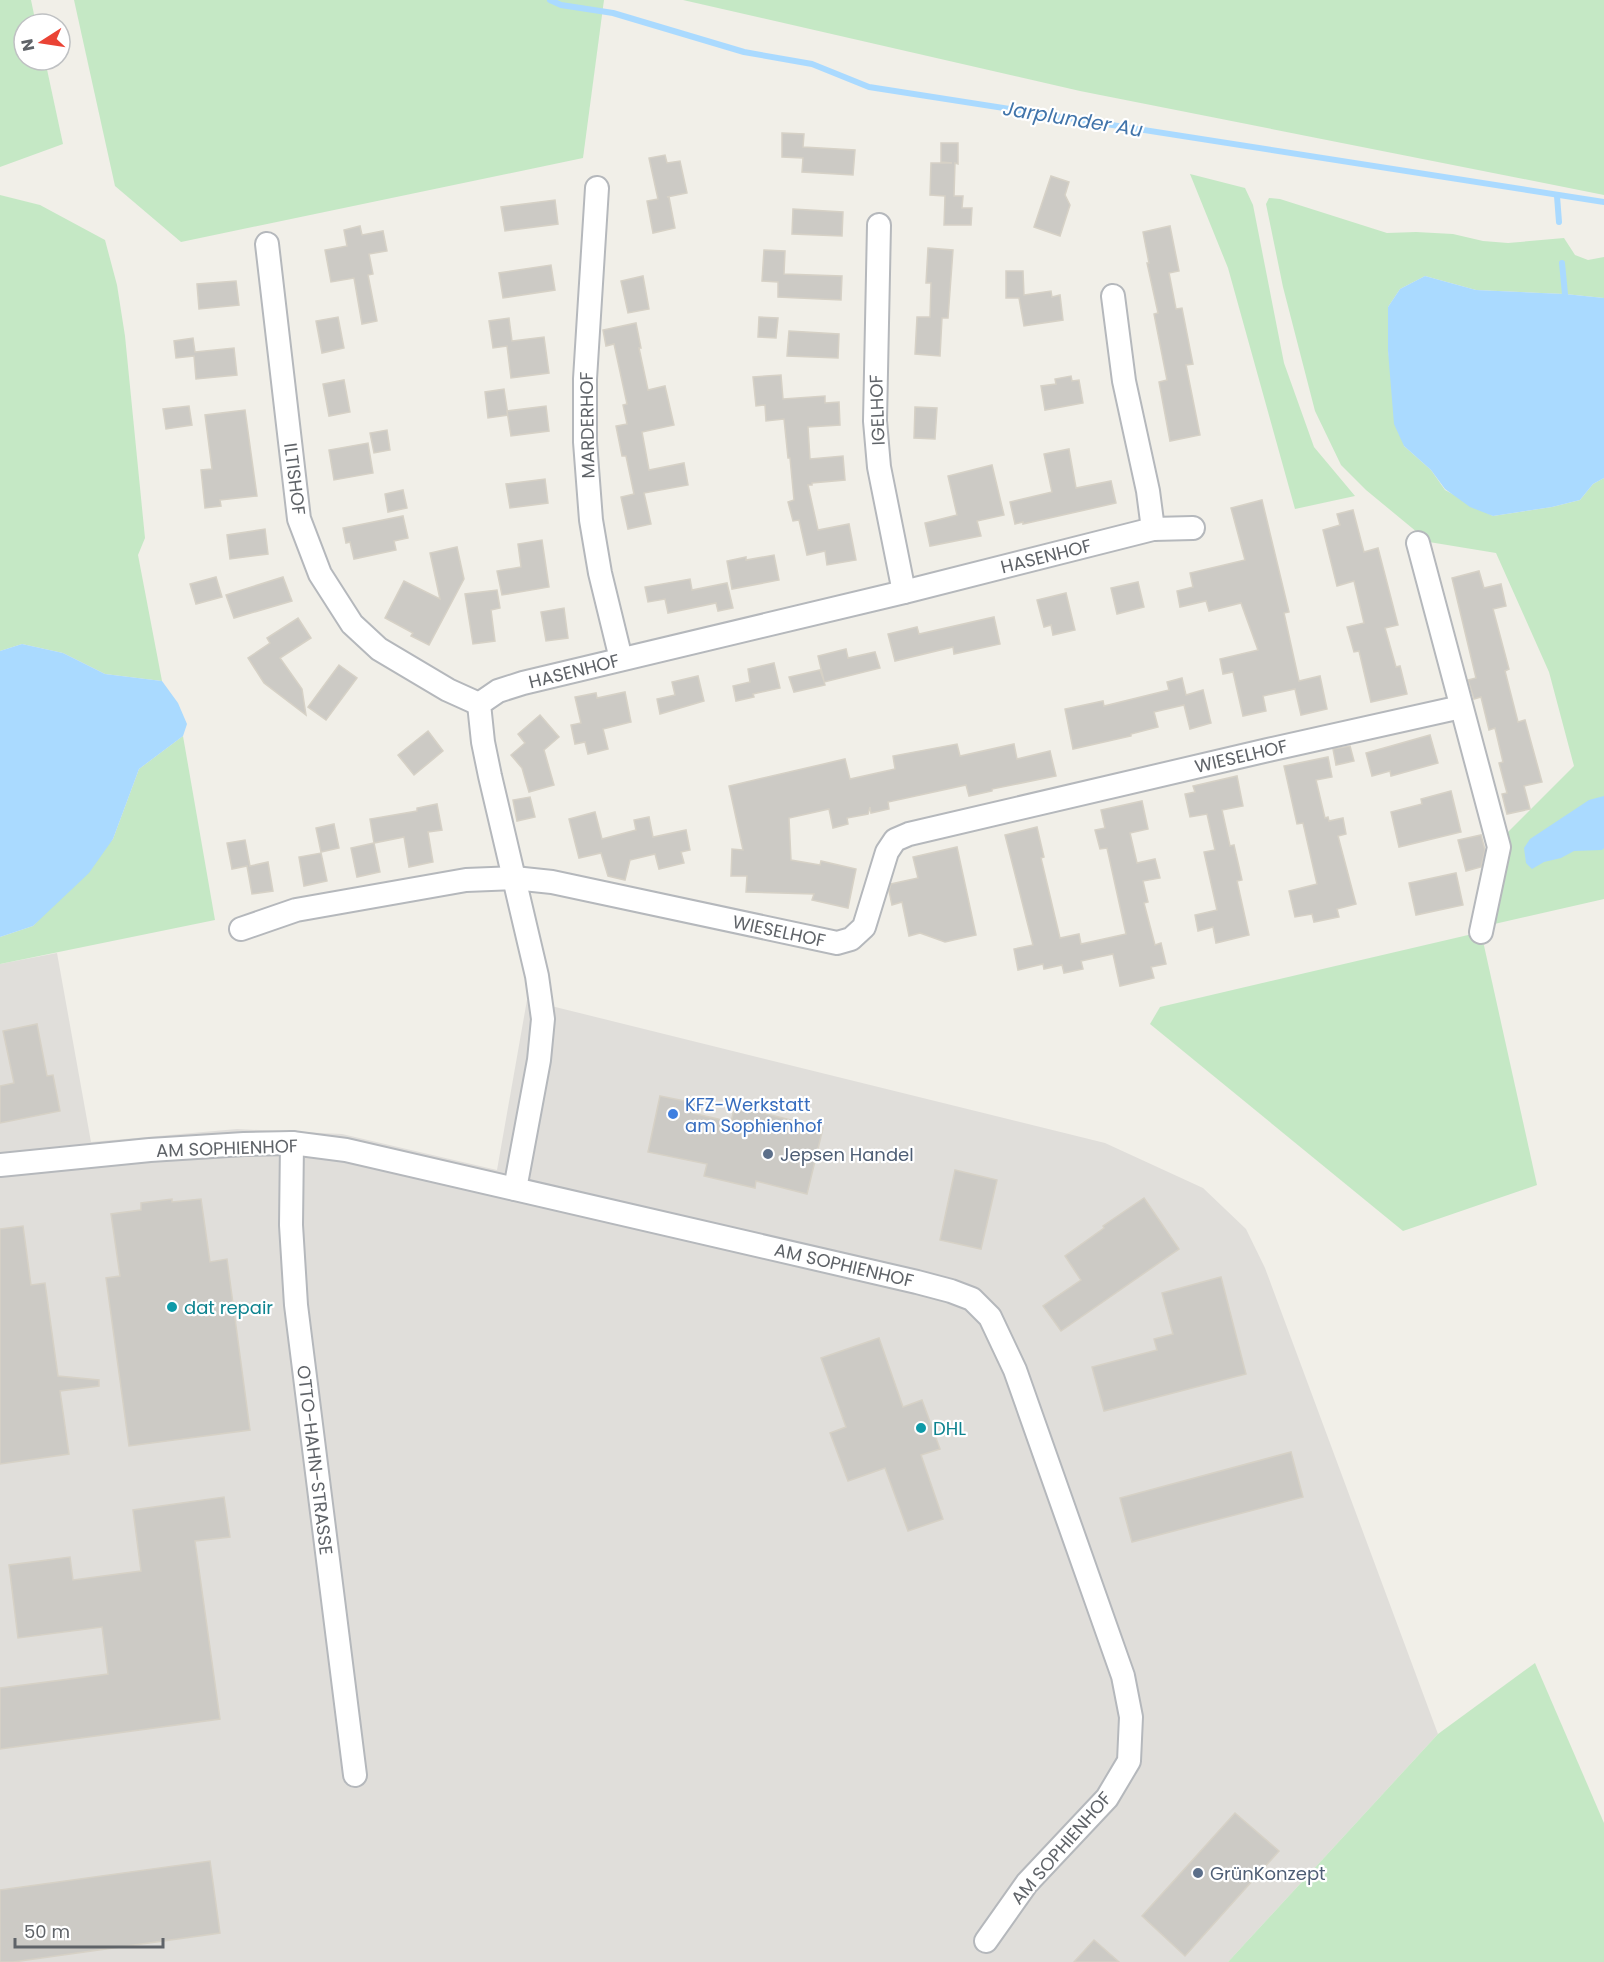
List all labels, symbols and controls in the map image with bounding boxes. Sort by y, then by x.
north arrow [12,12,72,72]
text: N [15,37,40,53]
water label: Jarplunder Au [1001,94,1145,144]
street label: MARDERHOF [574,371,600,479]
street label: IGELHOF [863,374,891,446]
street label: ILTISHOF [278,441,312,517]
street label: HASENHOF [998,533,1094,579]
street label: HASENHOF [526,648,622,694]
street label: WIESELHOF [1192,733,1290,779]
street label: WIESELHOF [730,909,828,953]
place label: KFZ-Werkstatt am Sophienhof [685,1092,822,1138]
marker: KFZ-Werkstatt am Sophienhof [666,1107,680,1121]
street label: AM SOPHIENHOF [156,1133,298,1163]
place label: Jepsen Handel [780,1142,914,1167]
marker: Jepsen Handel [761,1147,775,1161]
street label: AM SOPHIENHOF [772,1237,916,1293]
place label: dat repair [184,1295,273,1320]
marker: dat repair [165,1300,179,1314]
street label: OTTO-HAHN-STRASSE [291,1364,339,1556]
place label: DHL [933,1416,966,1441]
marker: DHL [914,1421,928,1435]
street label: AM SOPHIENHOF [1005,1786,1117,1910]
place label: GrünKonzept [1210,1861,1326,1886]
marker: GrünKonzept [1191,1866,1205,1880]
scale bar [15,1911,164,1949]
text: 50 m [24,1919,70,1944]

